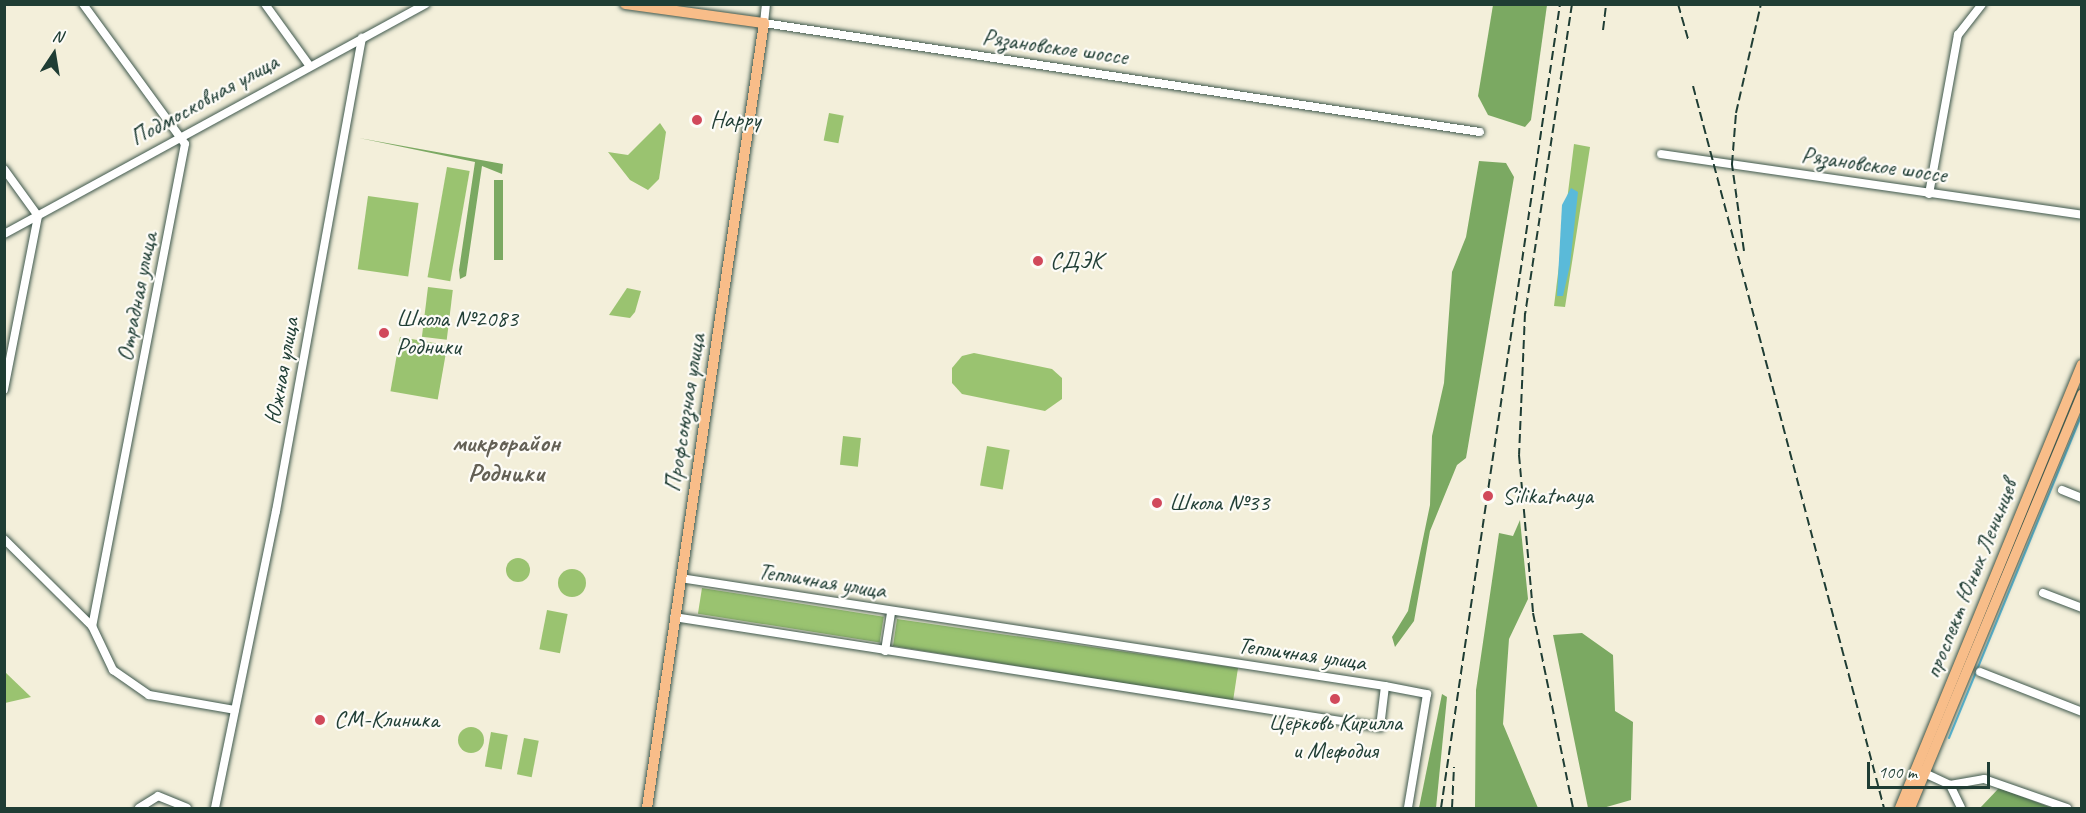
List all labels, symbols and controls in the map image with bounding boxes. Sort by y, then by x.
street label: Рязановское шоссе [980,22,1130,72]
north arrow [24,24,84,84]
text: N [51,26,65,47]
street label: Подмосковная улица [124,47,284,153]
place label: Happy [710,106,760,134]
marker: Happy [688,111,706,129]
street label: Рязановское шоссе [1799,140,1949,190]
street label: Отрадная улица [110,230,164,364]
place label: СДЭК [1050,247,1103,275]
marker: СДЭК [1031,254,1045,268]
place label: Школа №2083 Родники [396,305,518,361]
street label: Южная улица [258,315,306,427]
marker: Школа №2083 Родники [377,326,391,340]
street label: Профсоюзная улица [658,331,712,495]
district label: микрорайон Родники [452,427,560,488]
street label: проспект Юных Ленинцев [1918,476,2024,682]
place label: Silikatnaya [1502,482,1593,510]
marker: Silikatnaya [1479,487,1497,505]
place label: Школа №33 [1169,489,1269,517]
marker: Школа №33 [1150,496,1164,510]
street label: Тепличная улица [755,556,889,606]
street label: Тепличная улица [1235,631,1369,677]
marker: Церковь Кирилла и Мефодия [1328,692,1342,706]
place label: СМ-Клиника [334,706,439,734]
place label: Церковь Кирилла и Мефодия [1268,709,1402,765]
marker: СМ-Клиника [311,711,329,729]
scale bar [1870,750,1993,788]
text: 100 m [1878,761,1917,783]

